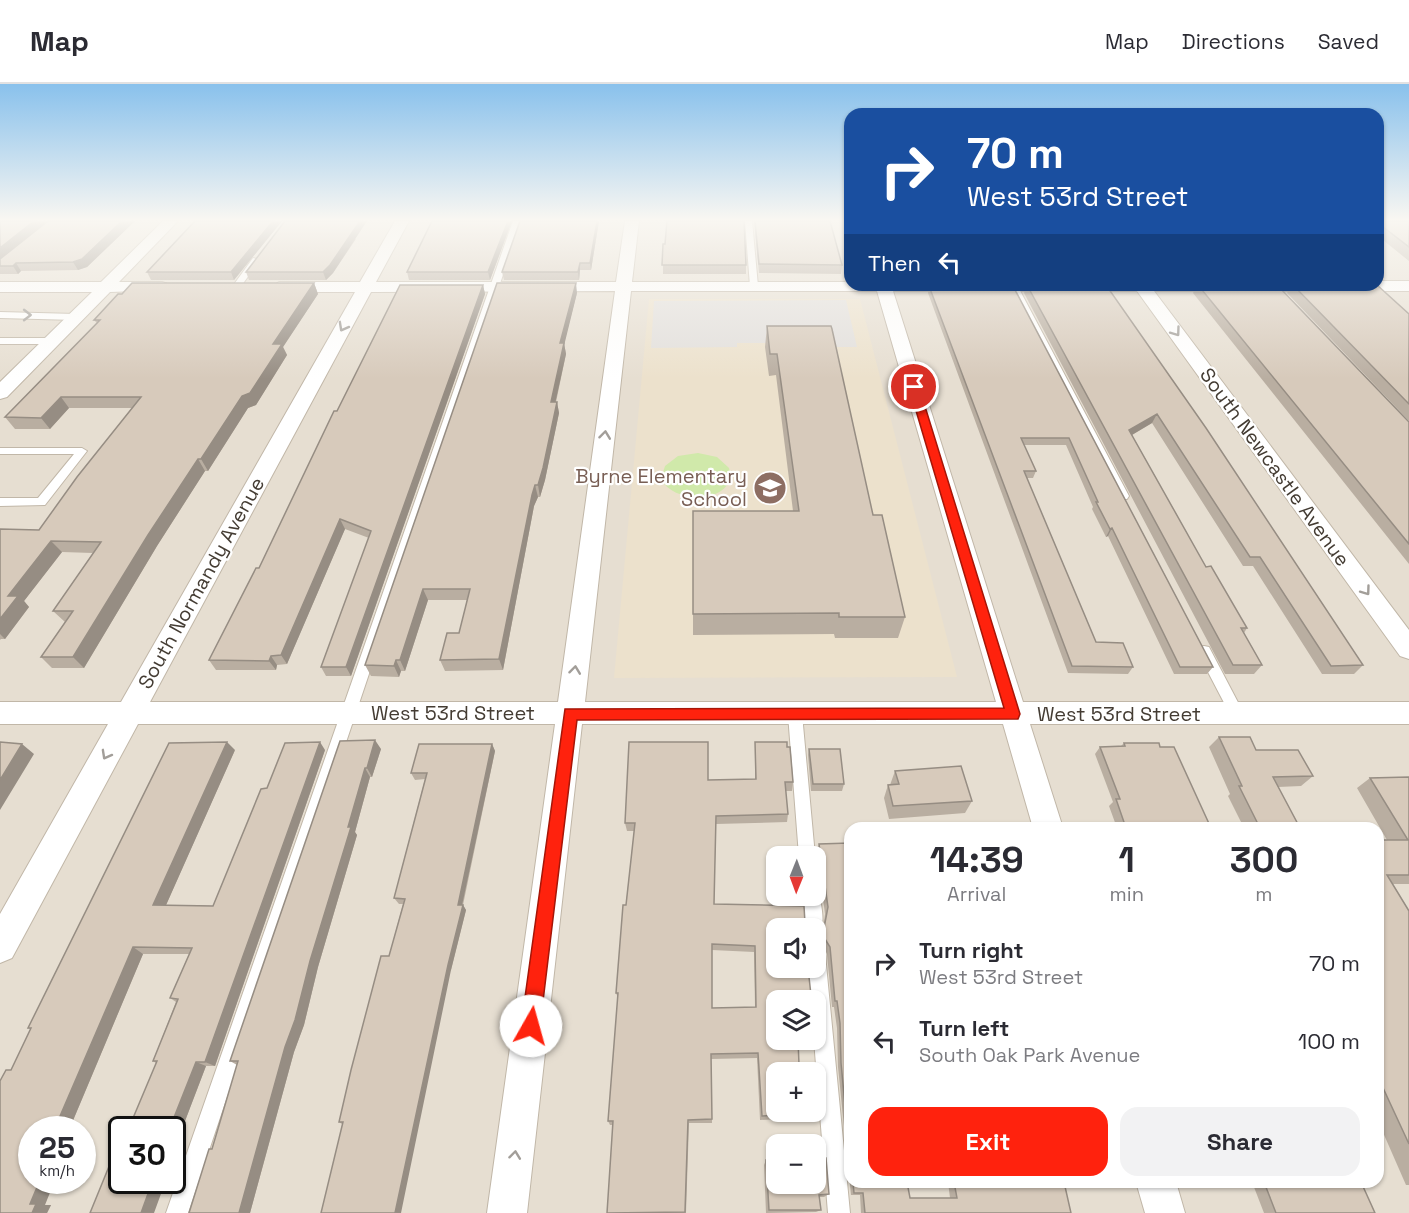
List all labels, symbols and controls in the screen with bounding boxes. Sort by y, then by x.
text: Map [30,23,89,59]
text: Map [1105,28,1149,55]
text: Directions [1182,28,1285,55]
text: Saved [1318,28,1379,55]
text: 70 m [967,127,1064,180]
icon: right [868,132,946,210]
text: West 53rd Street [967,179,1189,214]
icon: left [933,246,966,279]
text: Then [868,249,921,277]
one-way arrow [22,309,31,321]
one-way arrow [339,321,350,331]
one-way arrow [1169,326,1180,337]
pin [888,361,939,412]
street label: South Newcastle Avenue [1194,363,1356,571]
icon: arrive [897,370,930,403]
one-way arrow [599,430,611,439]
place label: Byrne Elementary School [575,463,747,512]
school or university icon: Byrne Elementary School [752,470,788,506]
street label: South Normandy Avenue [132,473,270,693]
one-way arrow [1359,584,1370,595]
one-way arrow [569,665,581,674]
street label: West 53rd Street [371,700,535,726]
street label: West 53rd Street [1037,701,1201,727]
one-way arrow [102,749,113,759]
text: 14:39 [930,837,1024,883]
text: 1 [1119,837,1135,883]
text: 300 [1230,837,1298,883]
north arrow [766,846,826,906]
map controls [766,846,826,1194]
text: Arrival [947,881,1007,907]
text: min [1110,881,1144,907]
text: m [1255,881,1273,907]
button: sound [766,918,826,978]
text: Turn right [919,936,1024,964]
icon: right [868,947,901,980]
text: 70 m [1309,949,1360,977]
text: West 53rd Street [919,964,1083,990]
button: layers [766,990,826,1050]
position arrow [499,994,563,1058]
text: Turn left [919,1014,1009,1042]
icon: left [868,1025,901,1058]
text: 100 m [1298,1027,1360,1055]
text: South Oak Park Avenue [919,1042,1140,1068]
button: + [766,1062,826,1122]
button: Exit [868,1107,1108,1176]
button: Share [1120,1107,1360,1176]
speed limit sign: 30 [108,1116,186,1194]
text: 25 [39,1128,75,1167]
button: − [766,1134,826,1194]
one-way arrow [508,1150,520,1160]
text: km/h [39,1161,75,1180]

